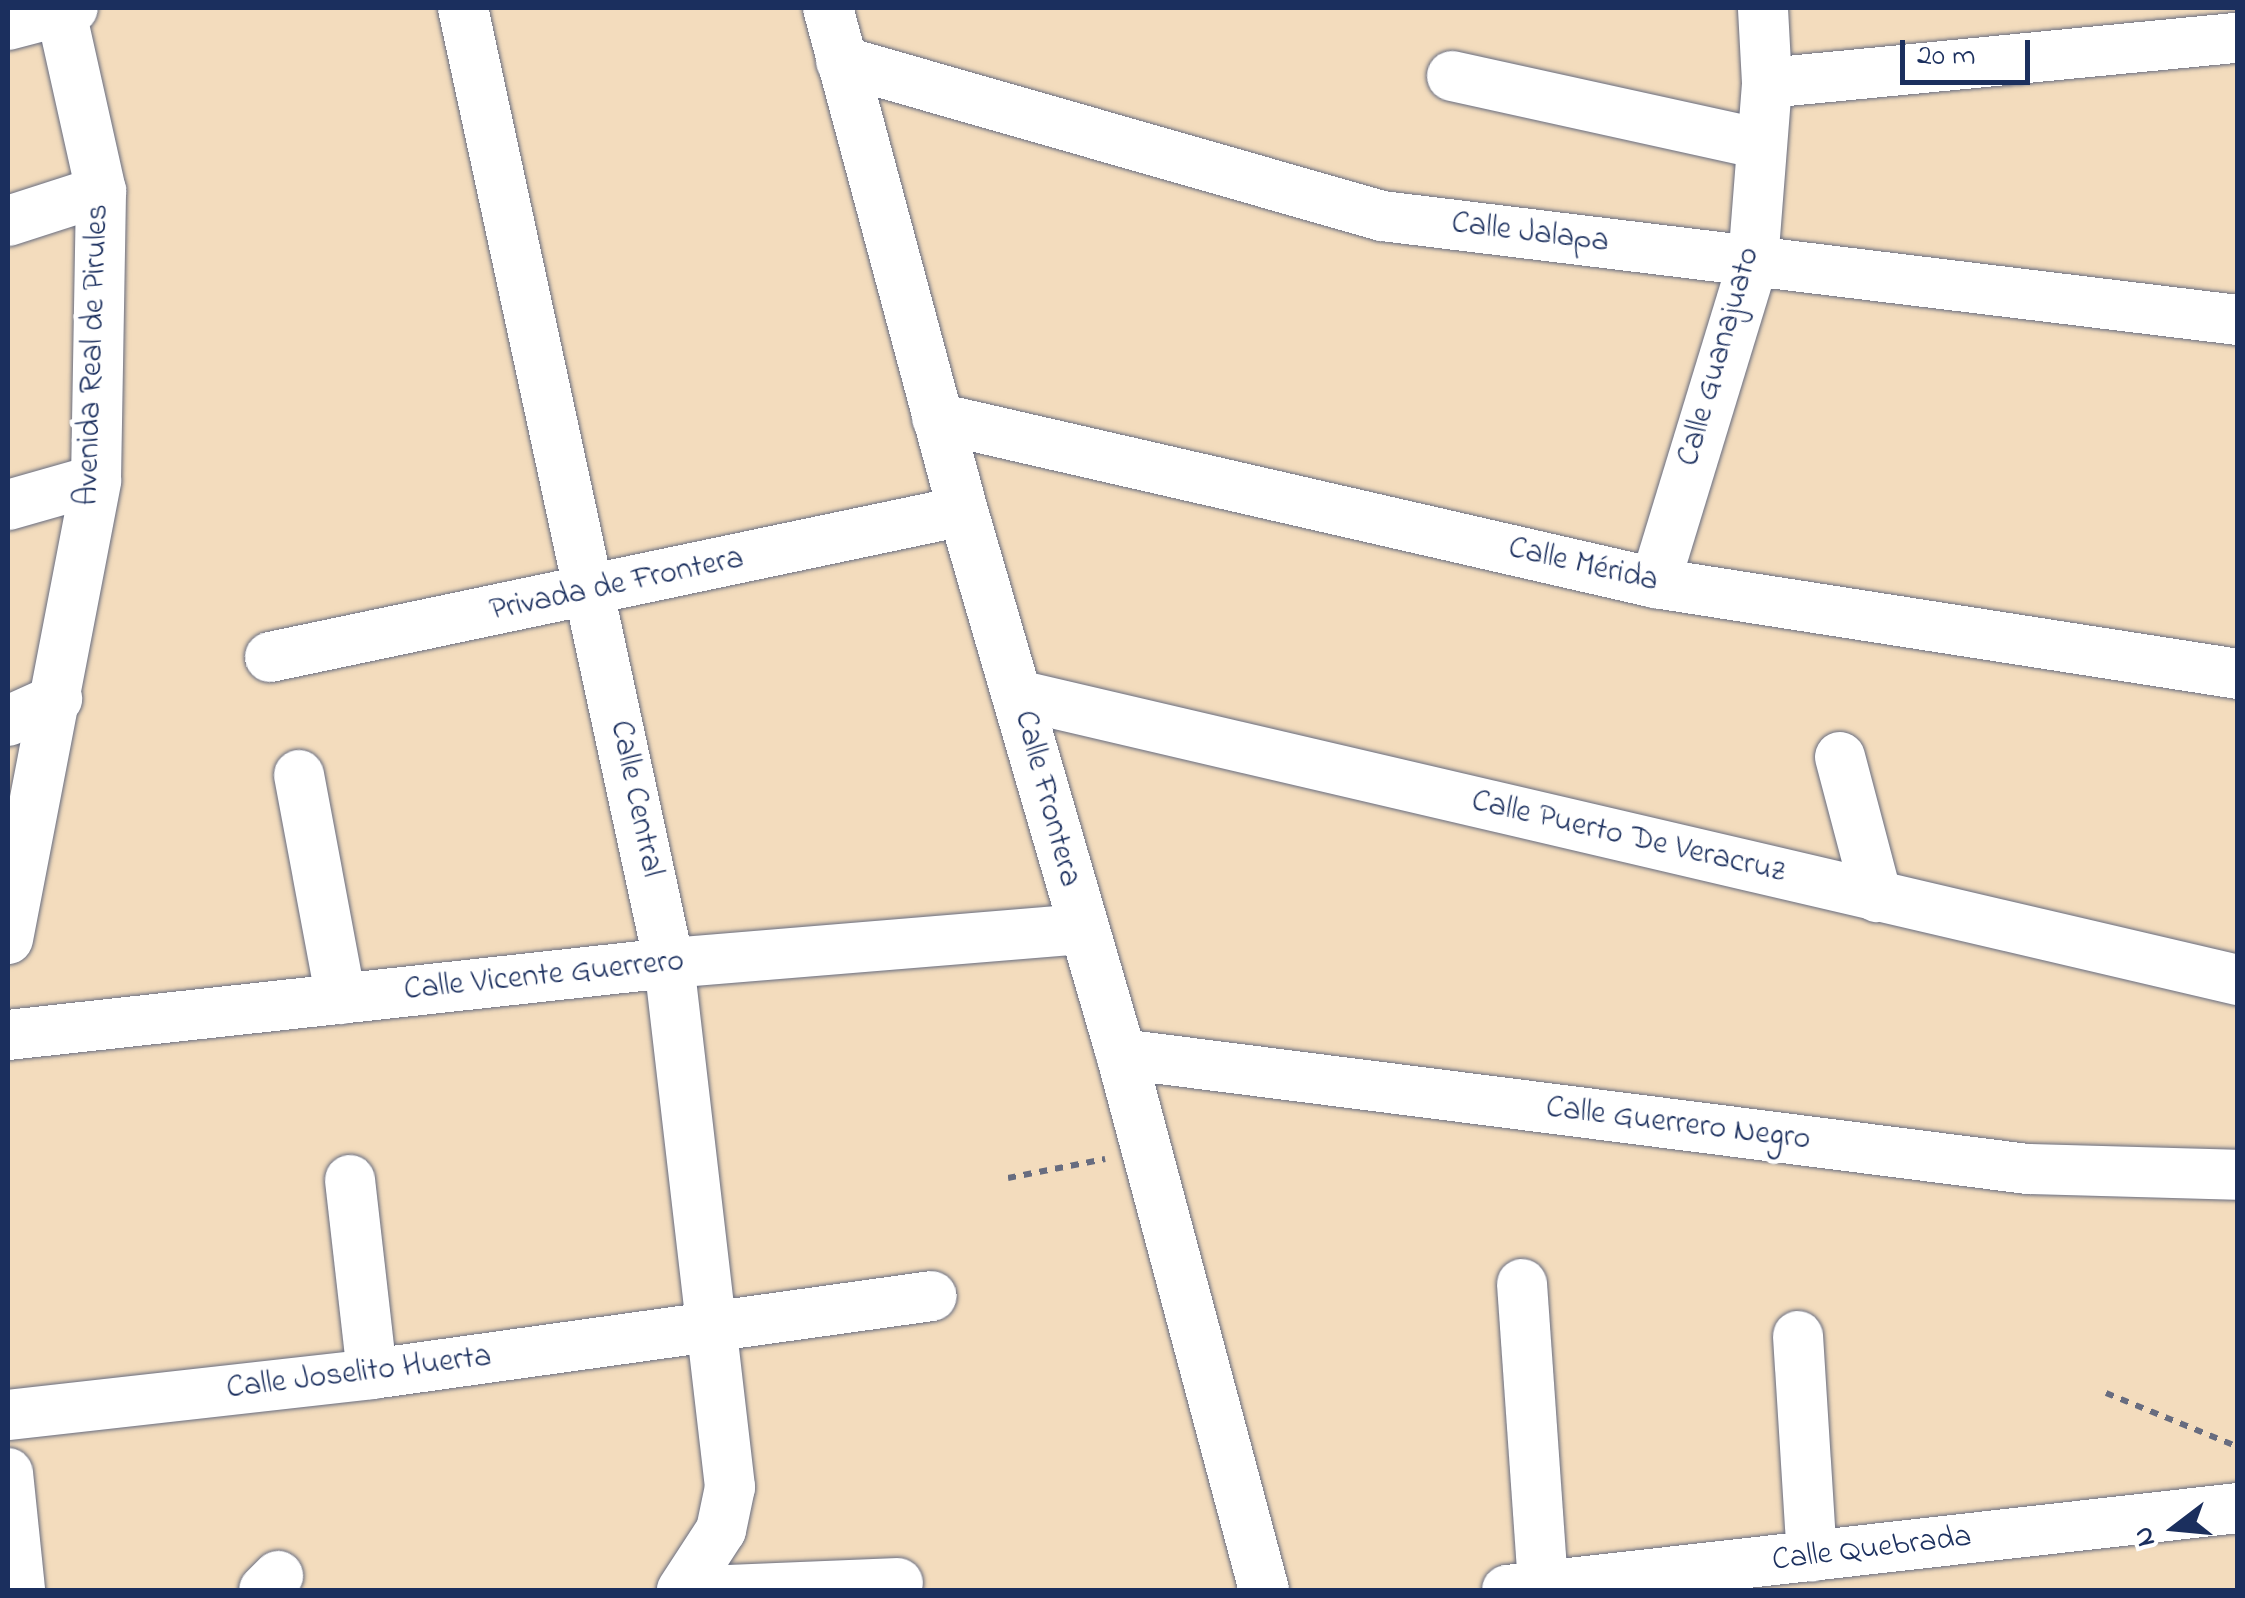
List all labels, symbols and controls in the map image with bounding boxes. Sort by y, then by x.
scale bar [1905,20,2035,82]
text: 20 m [1917,35,1976,79]
street label: Avenida Real de Pirules [70,204,118,506]
street label: Calle Jalapa [1449,205,1611,263]
street label: Calle Guanajuato [1670,243,1770,471]
street label: Calle Mérida [1504,530,1662,602]
street label: Privada de Frontera [487,540,747,632]
street label: Calle Frontera [1004,707,1088,891]
street label: Calle Central [600,717,670,881]
street label: Calle Puerto De Veracruz [1468,783,1788,893]
street label: Calle Vicente Guerrero [402,943,686,1011]
street label: Calle Guerrero Negro [1544,1090,1812,1160]
street label: Calle Joselito Huerta [224,1339,494,1409]
north arrow [2125,1478,2225,1578]
street label: Calle Quebrada [1770,1519,1974,1581]
text: N [2123,1522,2168,1551]

